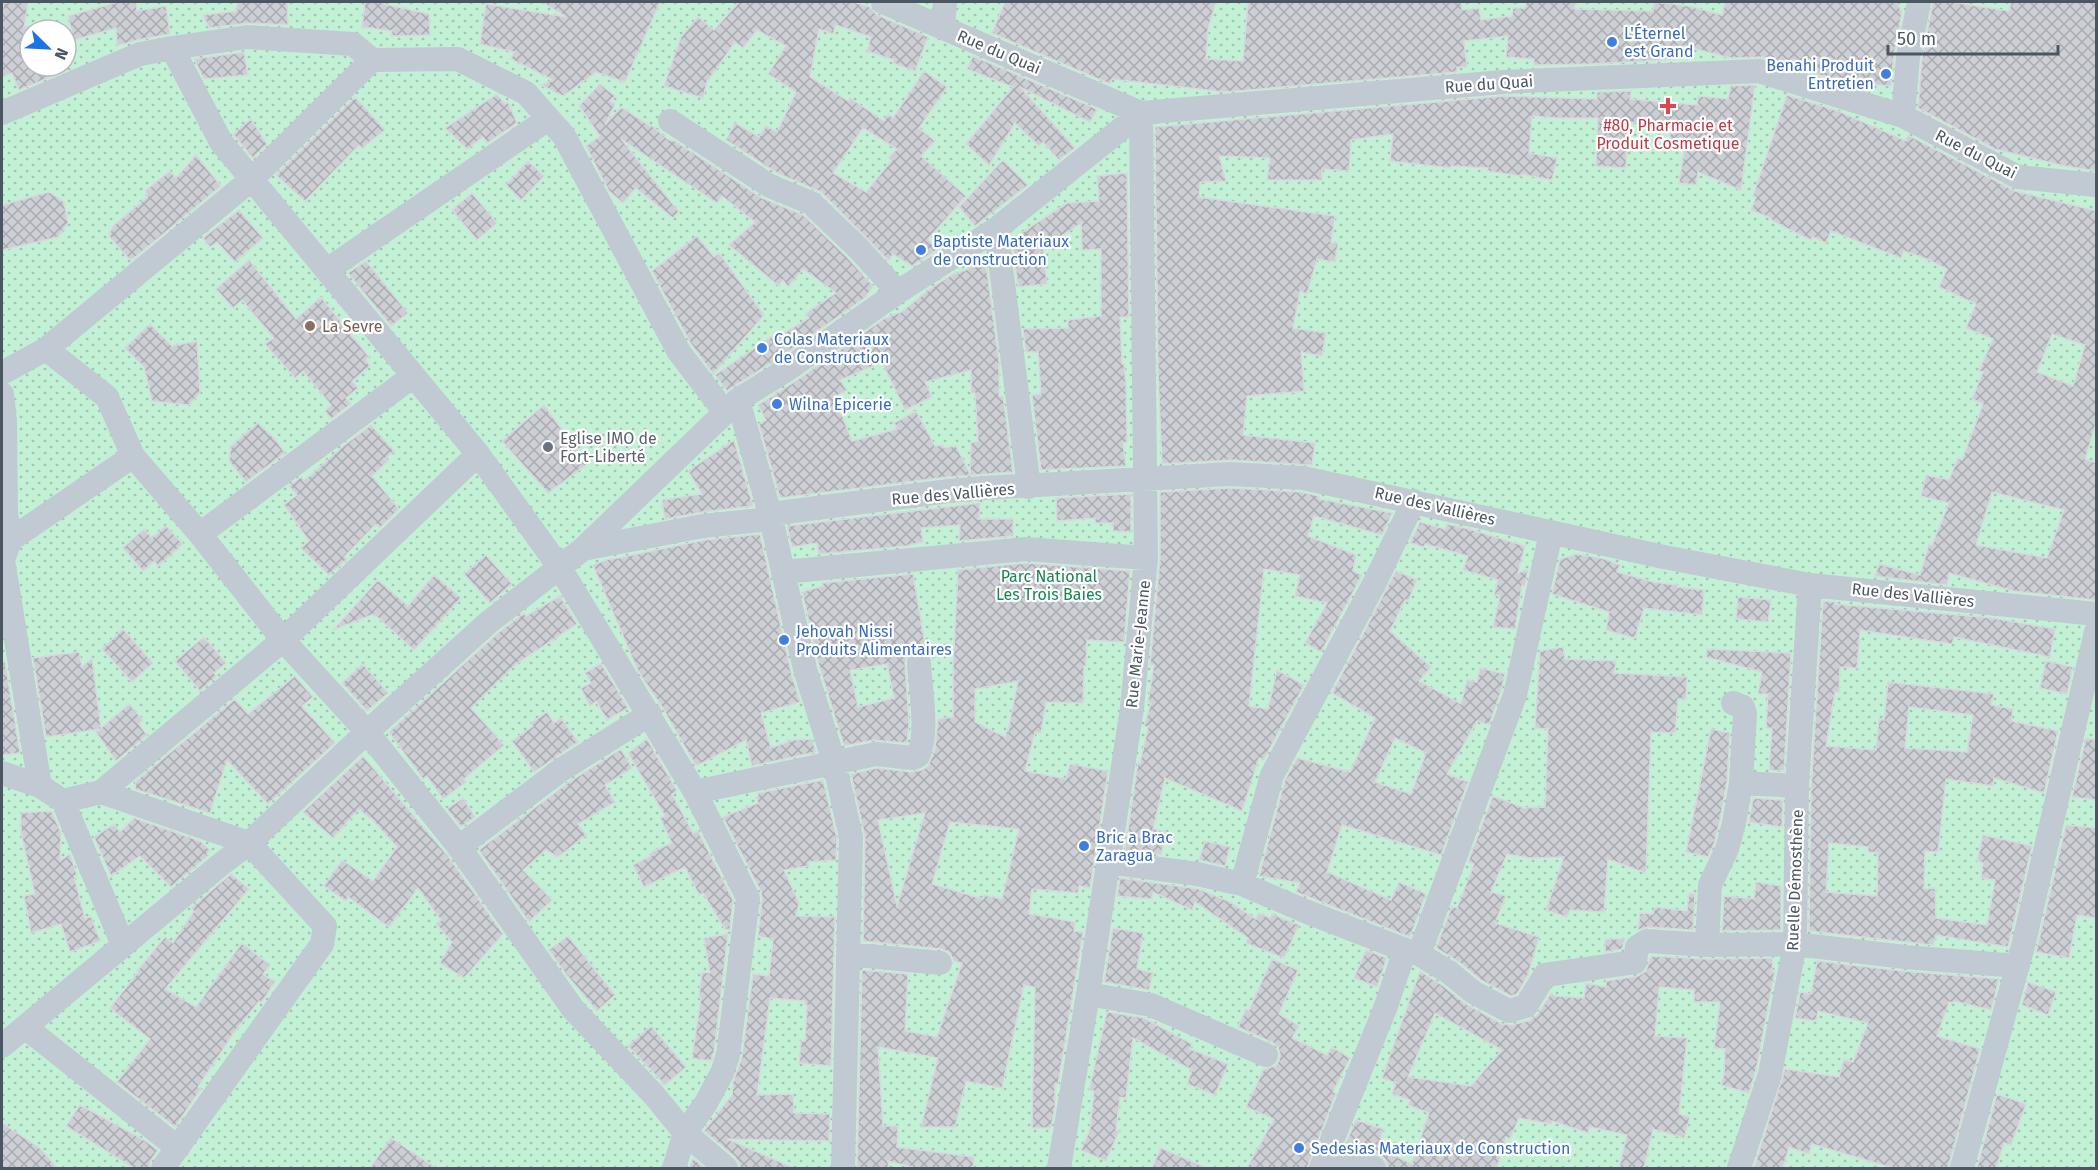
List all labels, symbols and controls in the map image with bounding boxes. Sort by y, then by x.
north arrow [18,18,78,78]
scale bar [1888,18,2058,56]
place label: L'Éternel est Grand [1624,23,1694,61]
street label: Rue du Quai [954,26,1044,78]
text: 50 m [1897,28,1936,50]
marker: L'Éternel est Grand [1605,35,1619,49]
text: N [50,45,72,63]
place label: Benahi Produit Entretien [1766,56,1874,93]
marker: Benahi Produit Entretien [1879,67,1893,81]
street label: Rue du Quai [1444,71,1534,97]
marker: #80, Pharmacie et Produit Cosmetique [1661,99,1675,113]
place label: #80, Pharmacie et Produit Cosmetique [1596,116,1740,153]
street label: Rue du Quai [1932,125,2020,183]
place label: Baptiste Materiaux de construction [933,232,1069,269]
marker: Baptiste Materiaux de construction [914,243,928,257]
place label: La Sevre [322,317,382,336]
marker: La Sevre [303,319,317,333]
place label: Colas Materiaux de Construction [774,330,889,367]
marker: Colas Materiaux de Construction [755,341,769,355]
place label: Wilna Epicerie [789,395,892,414]
marker: Wilna Epicerie [770,397,784,411]
place label: Eglise IMO de Fort-Liberté [560,429,657,466]
marker: Eglise IMO de Fort-Liberté [541,440,555,454]
street label: Rue des Vallières [891,479,1015,509]
street label: Rue des Vallières [1373,483,1497,529]
park label: Parc National Les Trois Baies [996,567,1102,604]
street label: Rue Marie-Jeanne [1122,579,1154,709]
street label: Rue des Vallières [1851,579,1975,611]
place label: Jehovah Nissi Produits Alimentaires [796,622,952,659]
marker: Jehovah Nissi Produits Alimentaires [777,633,791,647]
street label: Ruelle Démosthène [1783,809,1807,951]
place label: Bric a Brac Zaragua [1096,828,1173,865]
marker: Bric a Brac Zaragua [1077,839,1091,853]
place label: Sedesias Materiaux de Construction [1311,1139,1570,1158]
marker: Sedesias Materiaux de Construction [1292,1141,1306,1155]

